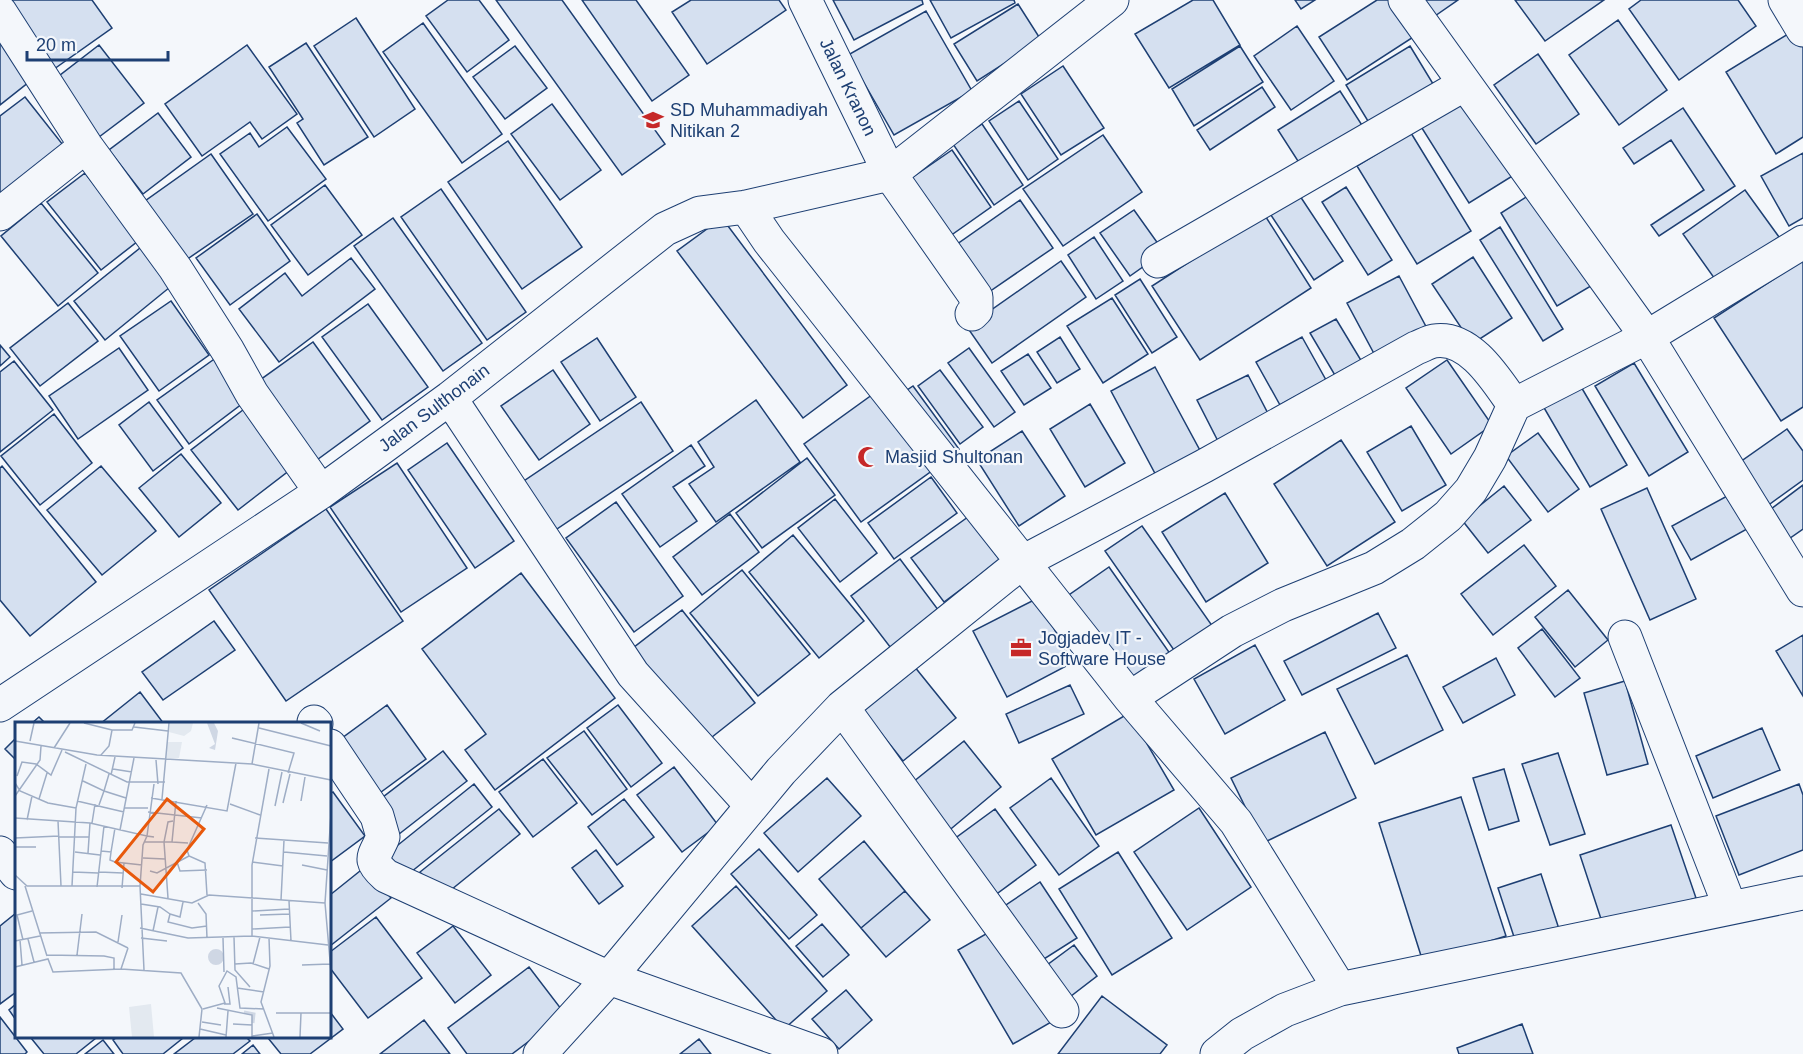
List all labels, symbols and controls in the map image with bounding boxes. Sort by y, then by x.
scale bar [27,24,168,62]
text: 20 m [36,35,76,55]
street label: Jalan Kranon [816,35,880,139]
place label: SD Muhammadiyah Nitikan 2 [670,100,828,141]
school or university icon: SD Muhammadiyah Nitikan 2 [641,108,665,132]
street label: Jalan Sulthonain [375,360,493,456]
mosque icon: Masjid Shultonan [856,445,880,469]
place label: Masjid Shultonan [885,447,1023,467]
place label: Jogjadev IT - Software House [1038,628,1166,669]
office icon: Jogjadev IT - Software House [1009,636,1033,660]
inset map [15,722,332,1039]

